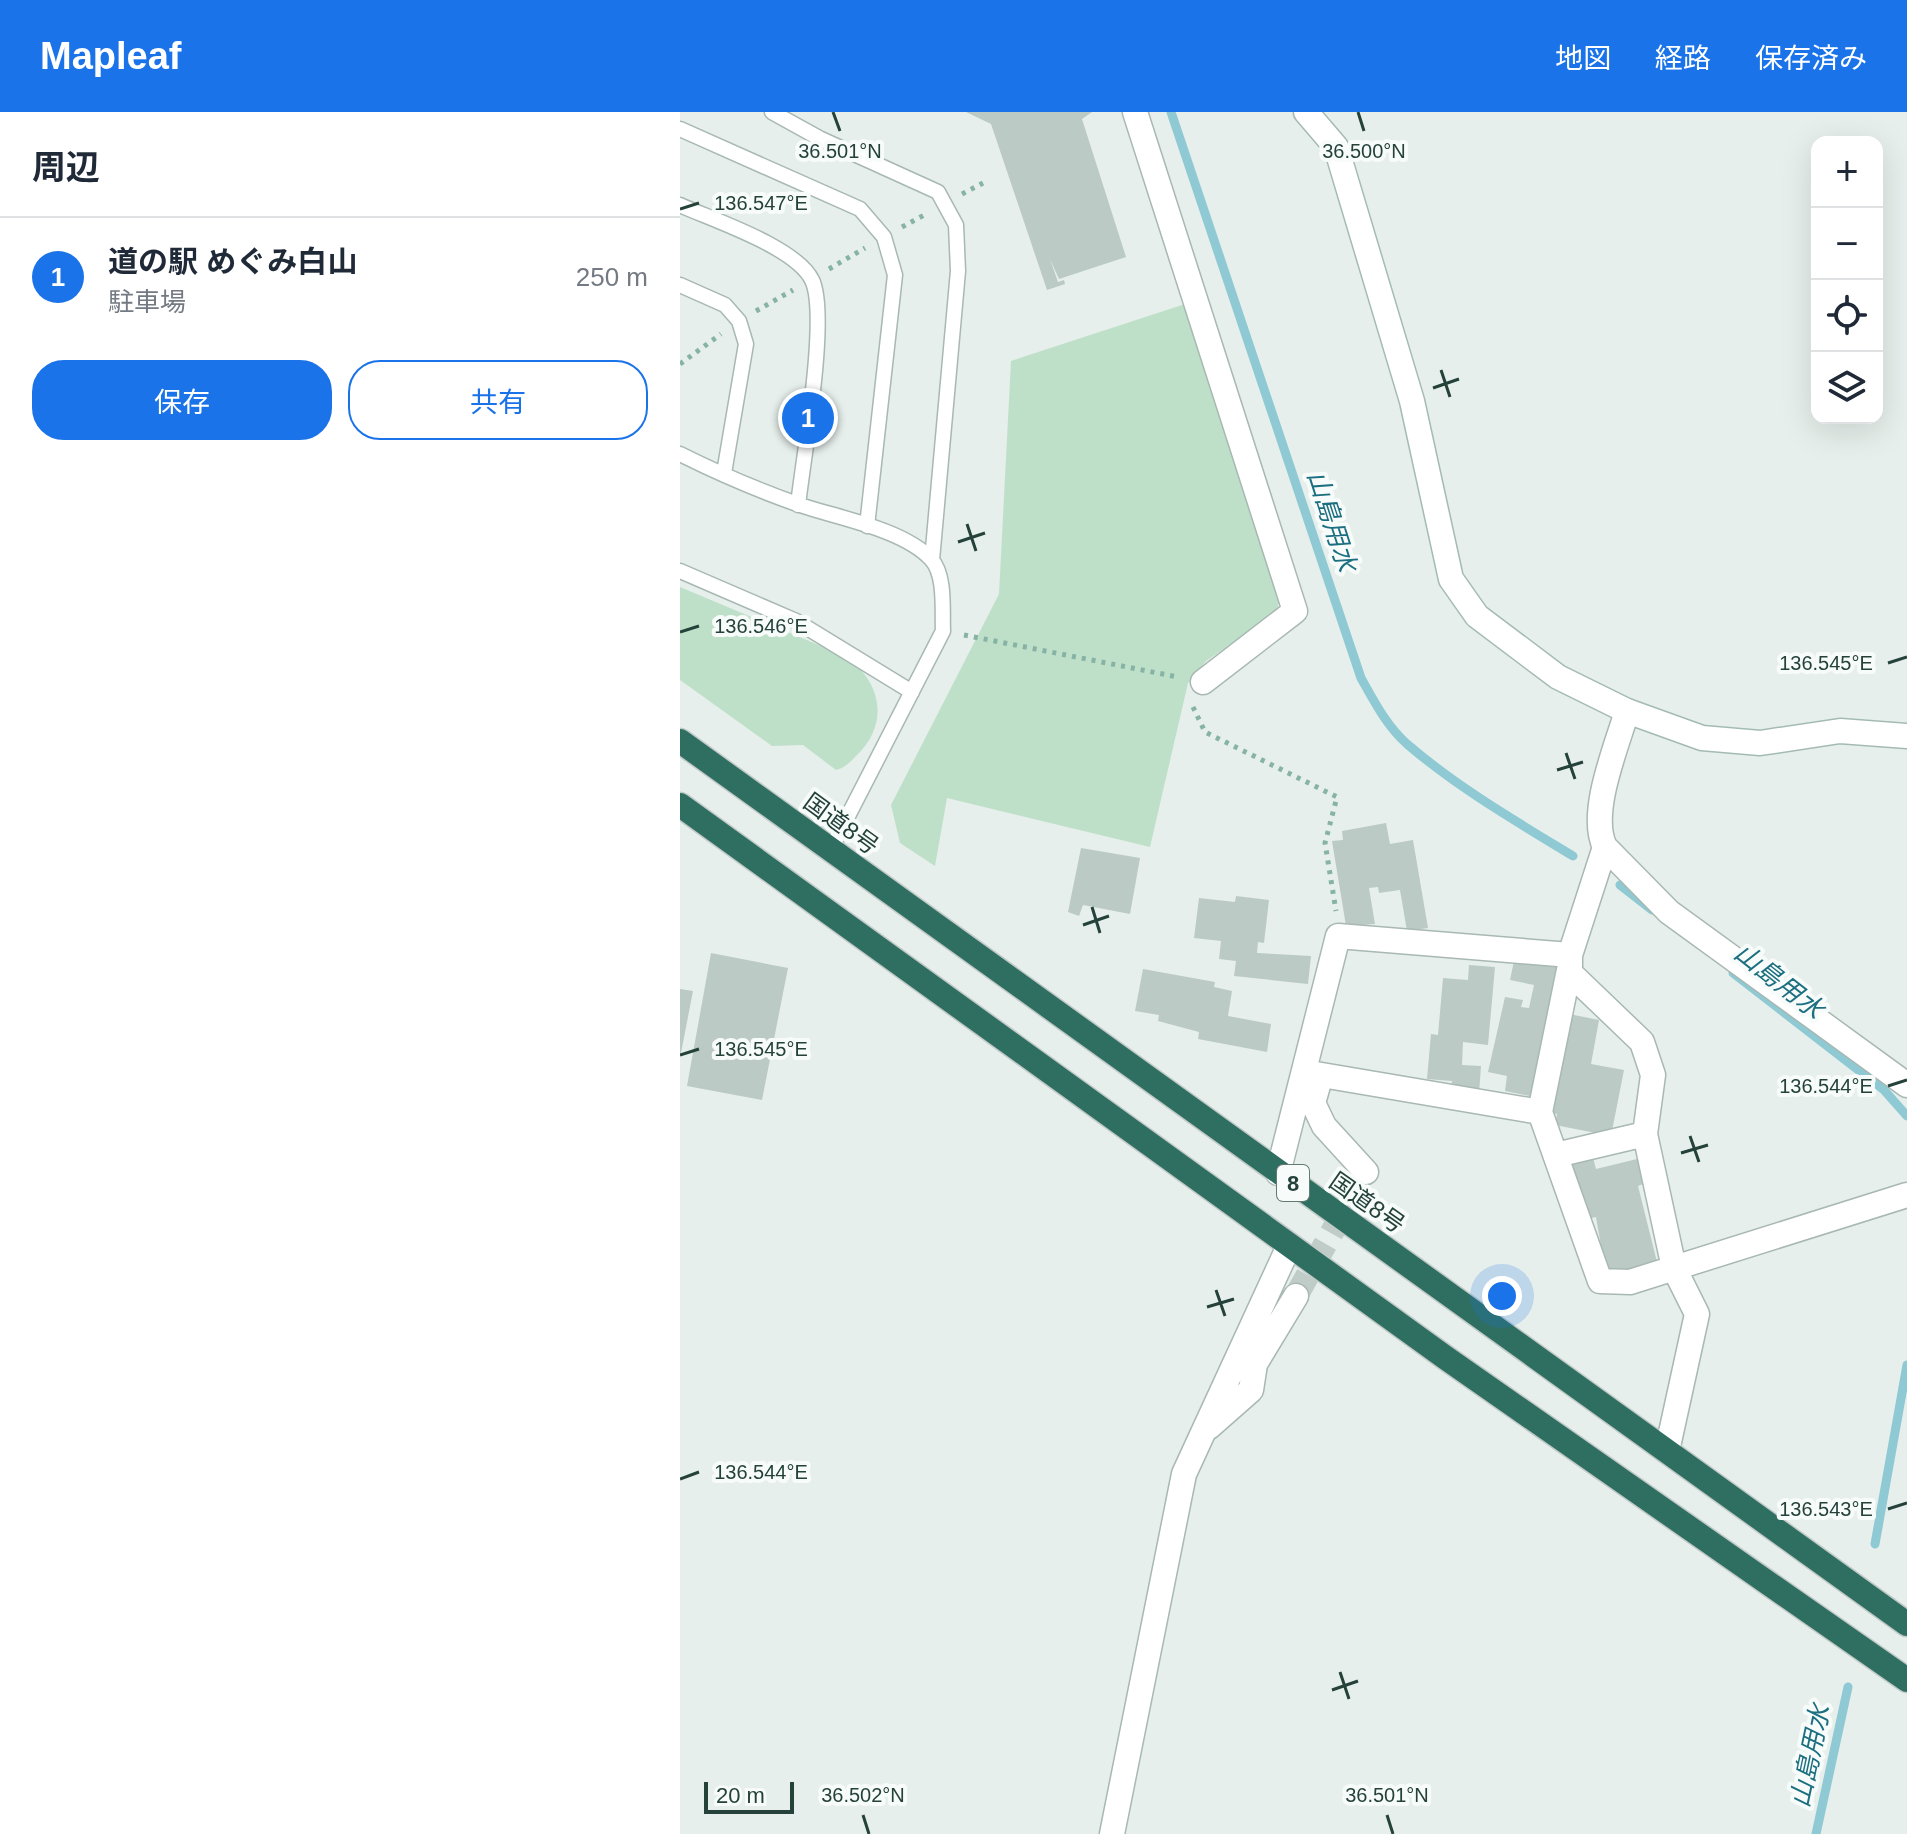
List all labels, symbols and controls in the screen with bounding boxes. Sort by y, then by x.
text: Mapleaf [40,35,181,77]
text: 地図 [1555,43,1611,74]
text: 経路 [1655,43,1711,74]
text: 保存済み [1755,43,1867,74]
map controls [1811,136,1883,424]
button: + [1811,136,1883,208]
text: 36.501°N [798,140,882,162]
text: 36.500°N [1322,140,1406,162]
text: 周辺 [32,148,100,186]
text: 136.547°E [714,192,808,214]
button: − [1811,208,1883,280]
text: 道の駅 めぐみ白山 [108,245,357,278]
text: 1 [51,262,65,292]
text: 250 m [576,262,648,292]
button: locate [1811,280,1883,352]
text: 駐車場 [108,287,186,317]
button: layers [1811,352,1883,424]
button: 保存 [32,360,332,440]
button: 共有 [348,360,648,440]
pin: 1 [782,388,834,448]
water label: 山島用水 [1302,467,1363,578]
text: 136.546°E [714,615,808,637]
text: 136.545°E [1779,652,1873,674]
street label: 国道8号 [799,788,884,860]
water label: 山島用水 [1729,937,1832,1027]
text: 136.545°E [714,1038,808,1060]
text: 136.544°E [1779,1075,1873,1097]
road number: 8 [1277,1165,1309,1201]
street label: 国道8号 [1325,1167,1410,1238]
your location [1482,1276,1522,1316]
text: 136.544°E [714,1461,808,1483]
text: 136.543°E [1779,1498,1873,1520]
water label: 山島用水 [1785,1699,1836,1810]
scale bar [704,1778,794,1814]
text: 20 m [716,1783,765,1808]
text: 36.502°N [821,1784,905,1806]
text: 36.501°N [1345,1784,1429,1806]

